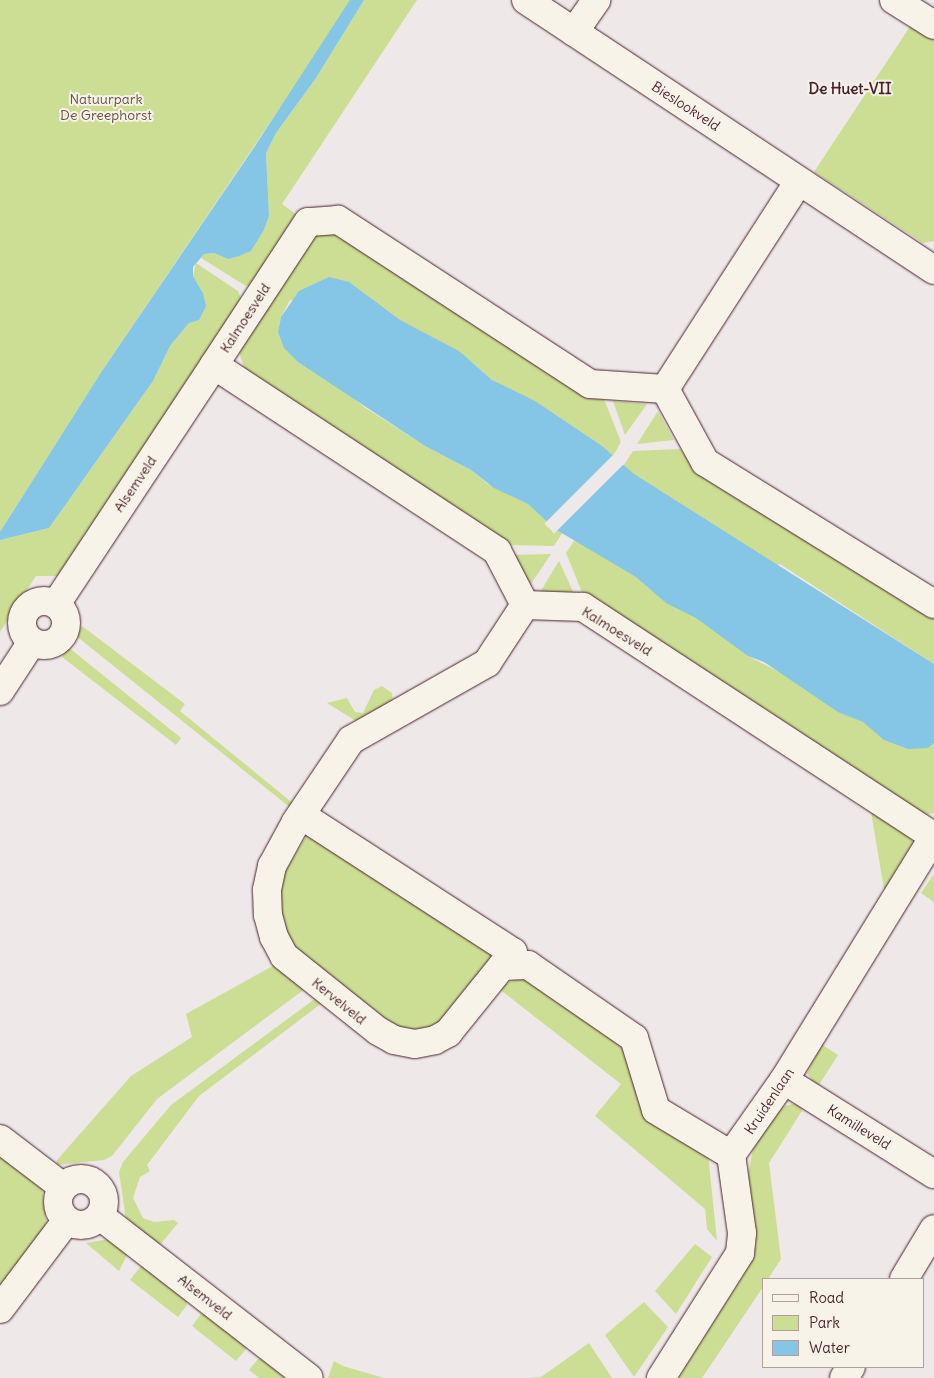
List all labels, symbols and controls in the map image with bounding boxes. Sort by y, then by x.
street label: Bieslookveld [649,78,723,134]
district label: De Huet-VII [809,80,891,98]
park label: Natuurpark De Greephorst [60,91,152,124]
street label: Kalmoesveld [216,280,274,356]
street label: Alsemveld [110,453,160,515]
street label: Kalmoesveld [579,603,655,659]
street label: Kervelveld [309,974,369,1028]
street label: Kruidenlaan [741,1065,797,1137]
street label: Kamilleveld [824,1101,894,1153]
street label: Alsemveld [175,1271,235,1323]
legend [762,1278,924,1368]
text: Road [809,1288,844,1307]
text: Park [809,1313,840,1332]
text: Water [809,1338,850,1357]

